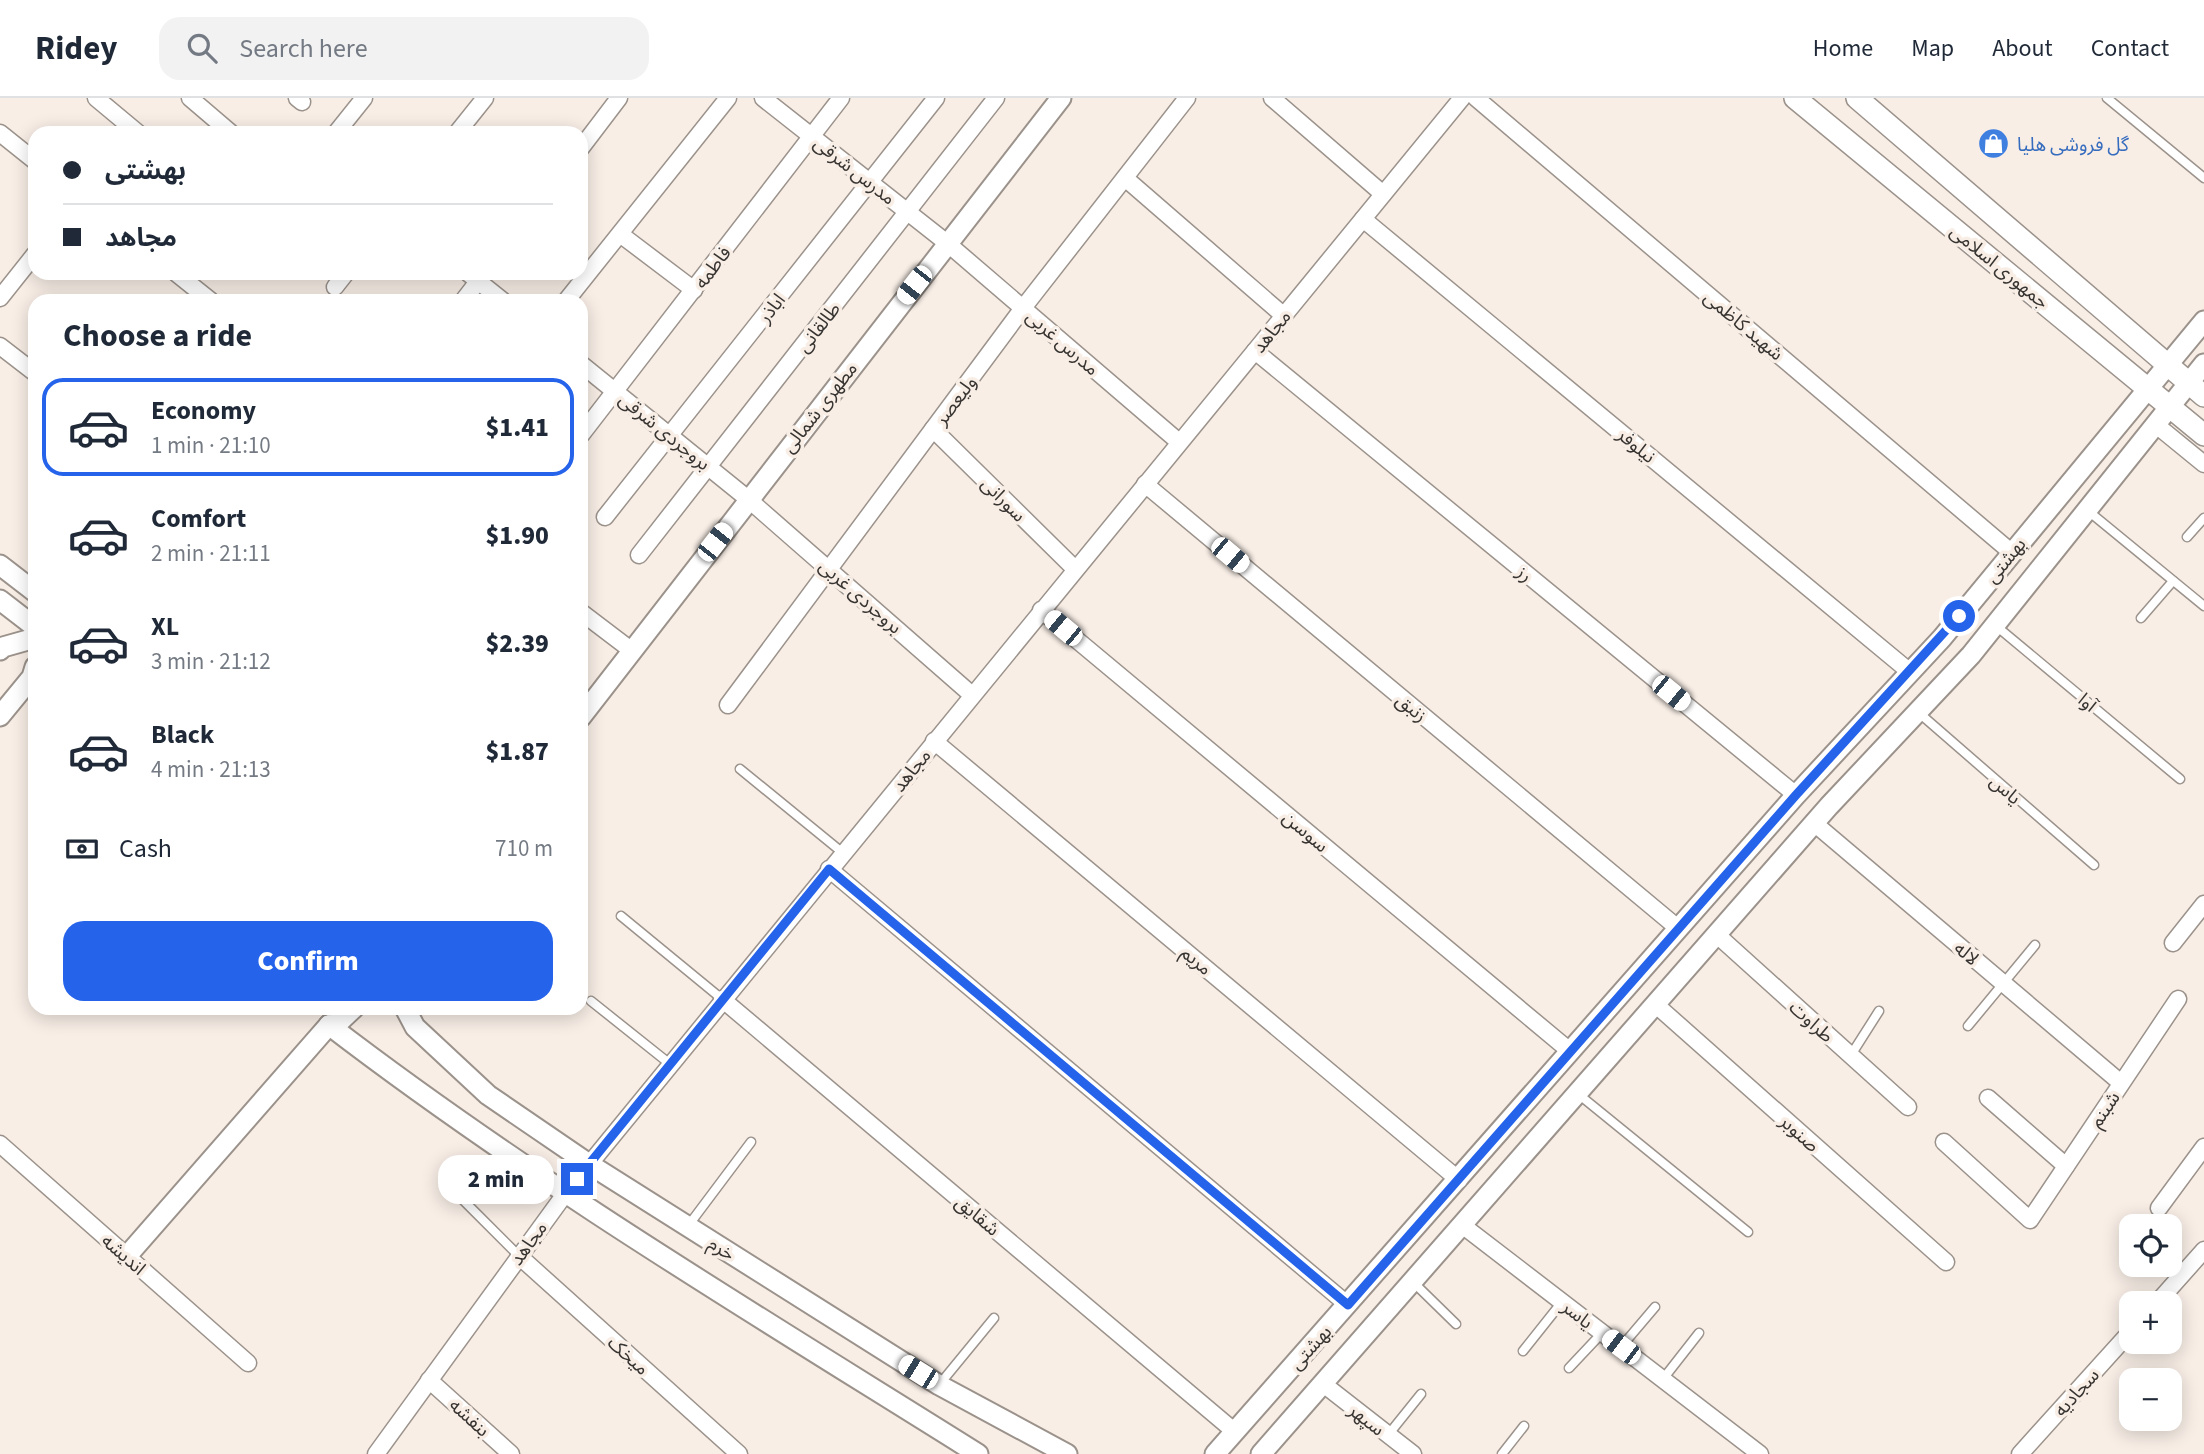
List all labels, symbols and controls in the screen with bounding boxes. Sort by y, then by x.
search box [159,17,649,80]
text: Ridey [35,25,117,72]
icon: search [183,29,221,67]
text: Search here [239,30,368,67]
text: Home [1813,31,1873,66]
text: Map [1911,31,1954,66]
text: About [1992,31,2053,66]
text: Contact [2091,31,2169,66]
shop icon: گل فروشی هلیا [1977,127,2011,161]
street label: مدرس شرقی [807,131,901,212]
place label: گل فروشی هلیا [2017,132,2130,159]
text: بهشتی [105,152,186,189]
text: مجاهد [105,219,177,256]
street label: جمهوری اسلامی [1944,219,2054,316]
street label: فاطمه [688,241,738,295]
car [893,262,936,308]
street label: شهید کاظمی [1697,285,1789,368]
street label: اباذر [751,288,792,330]
street label: طالقانی [791,297,848,359]
street label: مدرس غربی [1020,304,1104,382]
street label: مجاهد [1246,305,1298,359]
text: Choose a ride [63,313,252,359]
street label: مطهری شمالی [776,357,864,459]
street label: ولیعصر [928,370,984,432]
street label: بروجردی شرقی [612,387,716,478]
text: Economy [151,392,256,429]
icon: car [67,396,130,459]
text: $1.41 [485,409,549,446]
street label: نیلوفر [1610,421,1661,470]
text: 1 min · 21:10 [151,429,271,462]
street label: سورانی [974,471,1032,529]
text: Comfort [151,500,246,537]
icon: car [67,504,130,567]
text: $1.90 [485,517,549,554]
car [694,519,737,565]
street label: بهشتی [1979,532,2033,590]
car [1208,533,1253,577]
text: 2 min · 21:11 [151,537,271,570]
street label: بروجردی غربی [813,553,907,641]
street label: رز [1509,559,1538,589]
route start [1943,600,1975,632]
car [1041,606,1086,650]
text: XL [151,608,179,645]
icon: car [67,612,130,675]
text: $2.39 [485,625,549,662]
text: 3 min · 21:12 [151,645,271,678]
car [1649,672,1694,714]
street label: زنبق [1390,687,1433,729]
street label: آوا [2072,687,2104,720]
text: Black [151,716,214,753]
icon: car [67,720,130,783]
text: $1.87 [485,733,549,770]
street label: مجاهد [886,744,938,798]
text: 4 min · 21:13 [151,753,271,786]
street label: یاس [1983,769,2027,812]
street label: سوسن [1276,805,1334,859]
icon: cash [63,830,101,868]
text: Cash [119,830,172,867]
text: 710 m [495,832,553,865]
button: Confirm [63,921,553,1001]
street label: لاله [1948,936,1984,973]
street label: مریم [1175,940,1217,982]
street label: طراوت [1783,995,1839,1050]
street label: شبنم [2083,1086,2127,1133]
street label: صنوبر [1772,1108,1825,1159]
callout: 2 min [437,1154,552,1204]
text: 2 min [468,1163,524,1196]
route end [561,1163,593,1195]
street label: شقایق [949,1189,1005,1243]
map controls [2119,1214,2182,1431]
button: locate [2119,1214,2182,1277]
street label: مجاهد [504,1216,554,1271]
street label: اندیشه [95,1228,151,1282]
street label: خرم [703,1231,740,1268]
button: + [2119,1291,2182,1354]
street label: یاسر [1555,1294,1599,1336]
street label: بهشتی [1284,1320,1339,1376]
car [1598,1326,1645,1368]
street label: میخک [601,1330,655,1382]
car [895,1352,942,1392]
street label: سجادیه [2048,1363,2106,1423]
button: − [2119,1368,2182,1431]
street label: بنفشه [443,1393,495,1444]
street label: سپهر [1342,1397,1390,1443]

